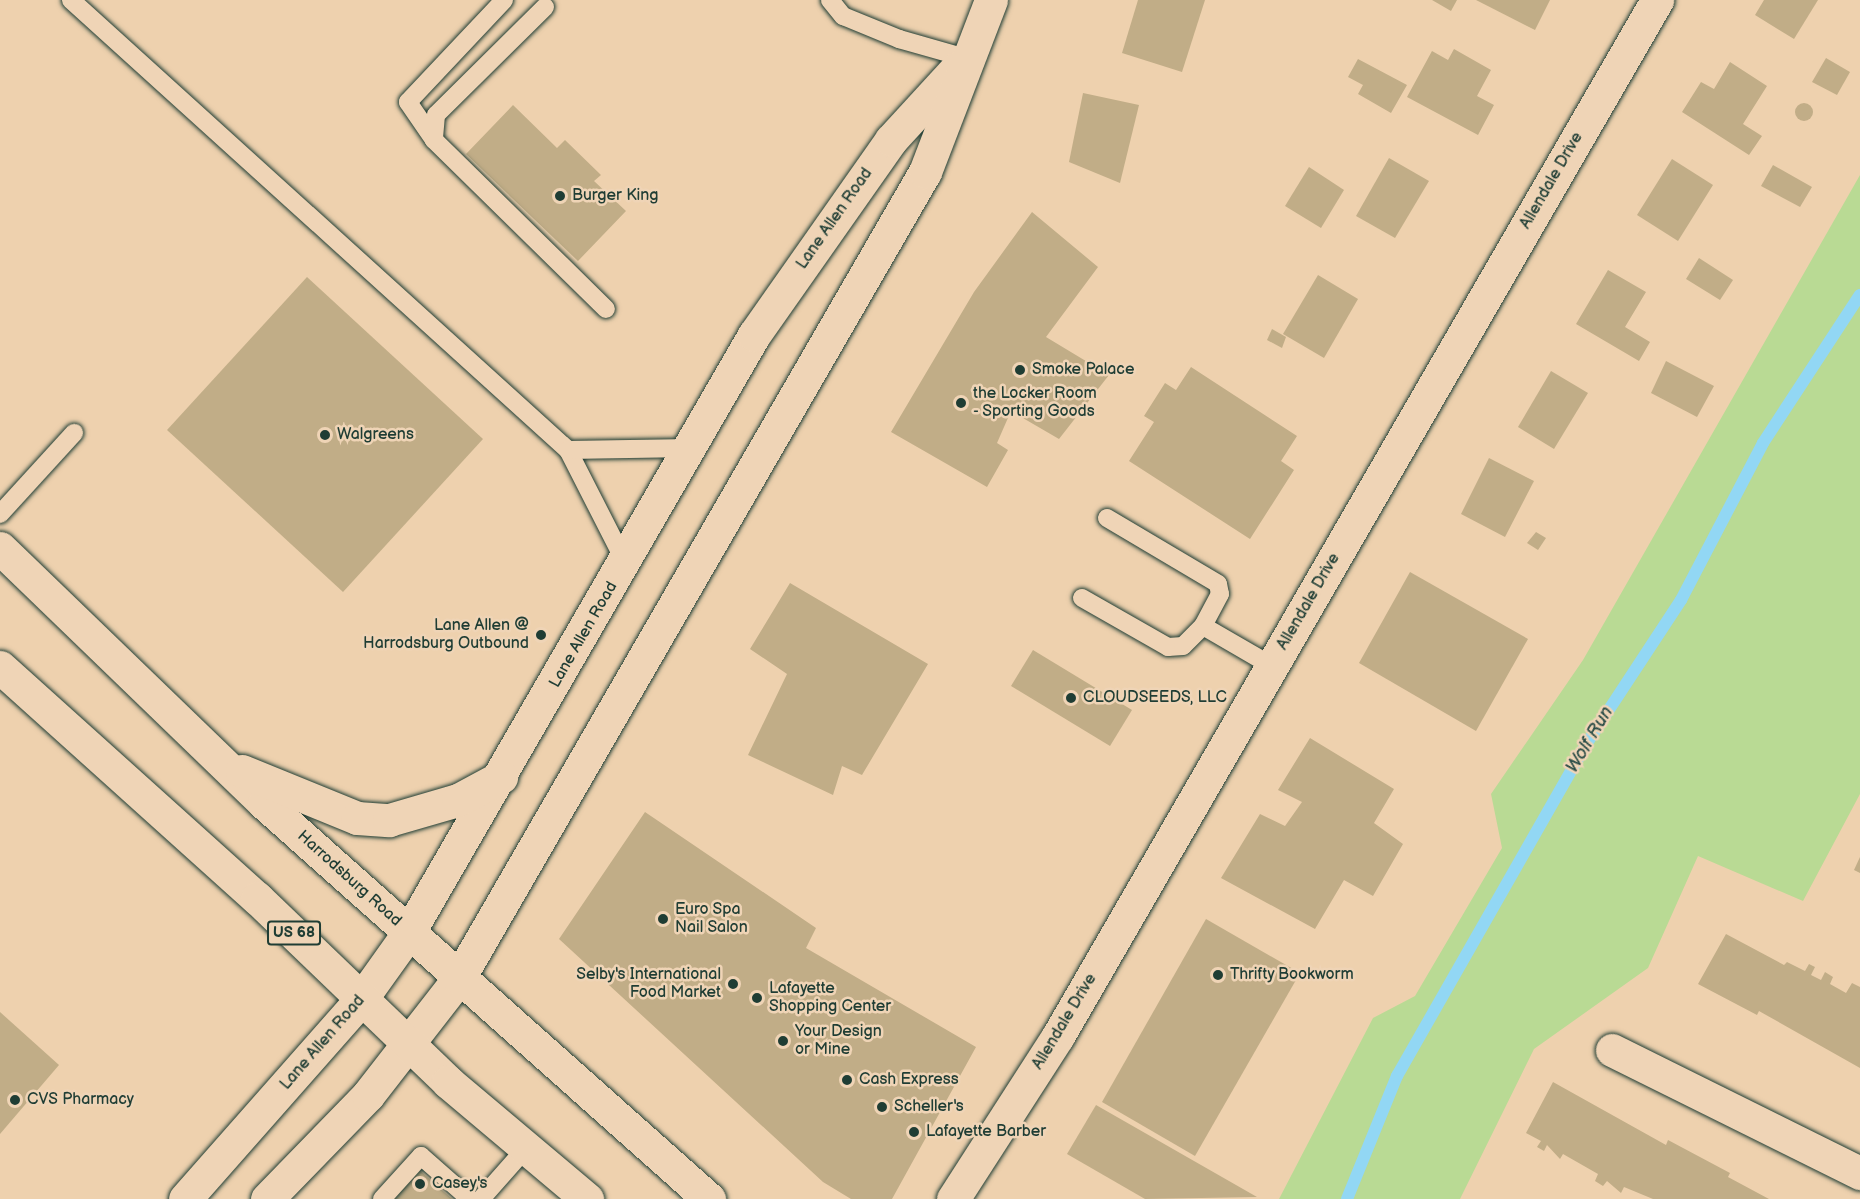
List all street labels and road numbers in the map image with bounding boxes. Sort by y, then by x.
street label: Allendale Drive [1517,129,1587,233]
street label: Lane Allen Road [793,165,877,273]
street label: Allendale Drive [1274,550,1344,654]
street label: Lane Allen Road [546,579,622,691]
street label: Harrodsburg Road [293,827,405,931]
road number: US 68 [267,921,321,945]
street label: Allendale Drive [1029,971,1101,1073]
street label: Lane Allen Road [277,992,369,1094]

